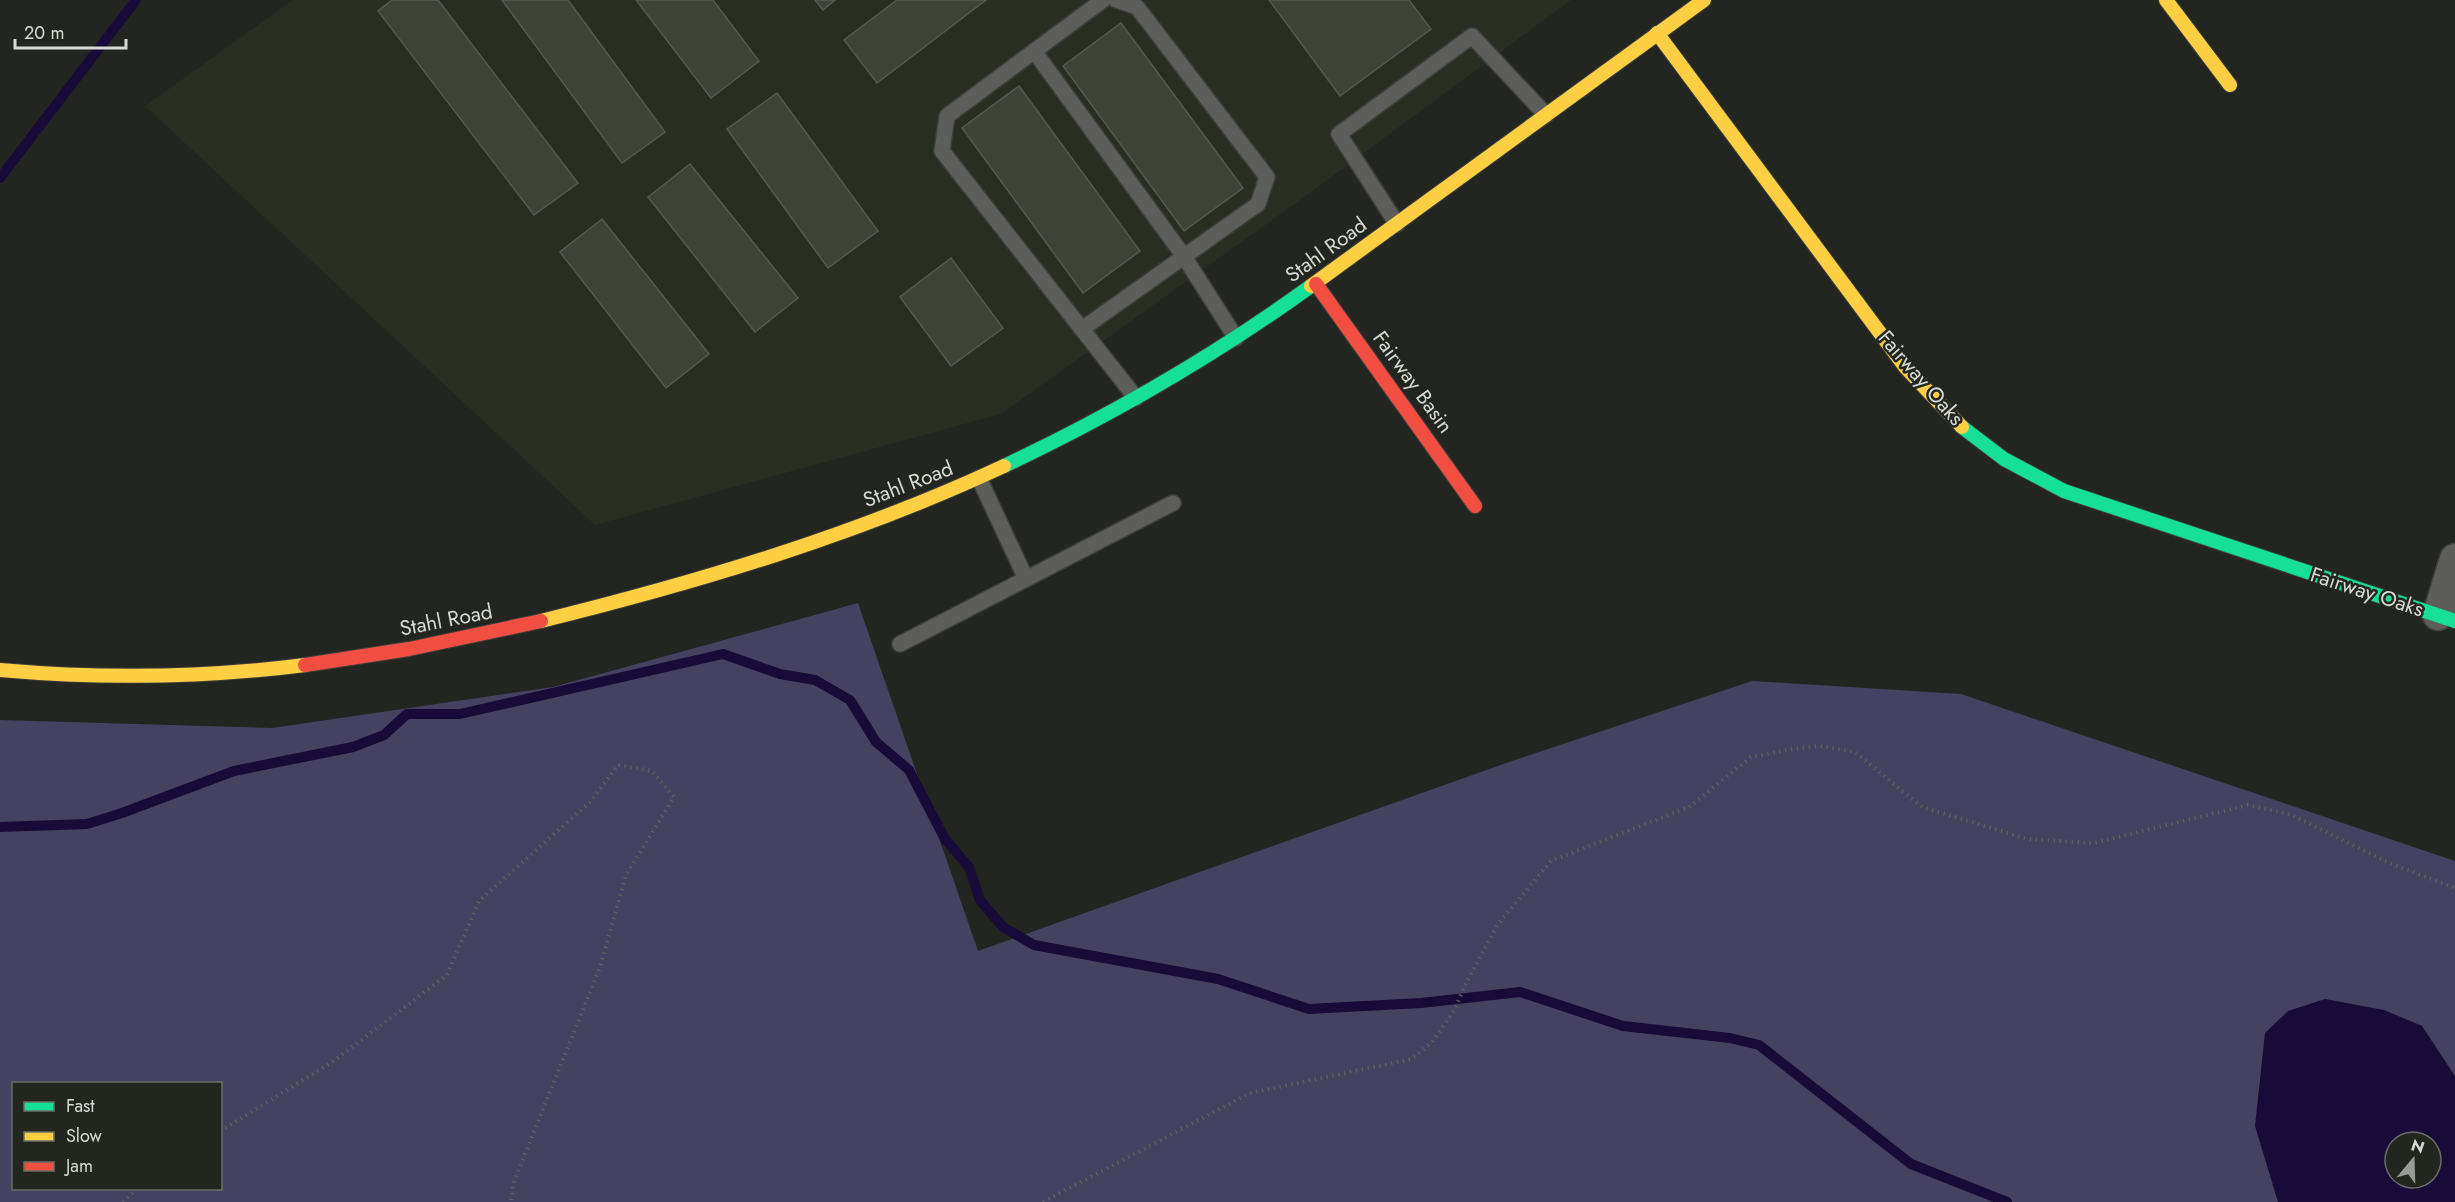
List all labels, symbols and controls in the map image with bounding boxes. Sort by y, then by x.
scale bar [15,12,126,50]
text: 20 m [24,20,64,46]
street label: Stahl Road [1279,210,1373,290]
street label: Fairway Oaks [1871,324,1971,432]
street label: Fairway Basin [1366,325,1460,439]
street label: Stahl Road [859,453,957,515]
street label: Fairway Oaks [2306,560,2428,624]
street label: Stahl Road [397,596,495,644]
legend [12,1082,222,1190]
text: Fast [66,1093,95,1119]
text: Slow [66,1123,103,1149]
north arrow [2383,1130,2443,1190]
text: N [2408,1133,2427,1159]
text: Jam [64,1153,93,1179]

